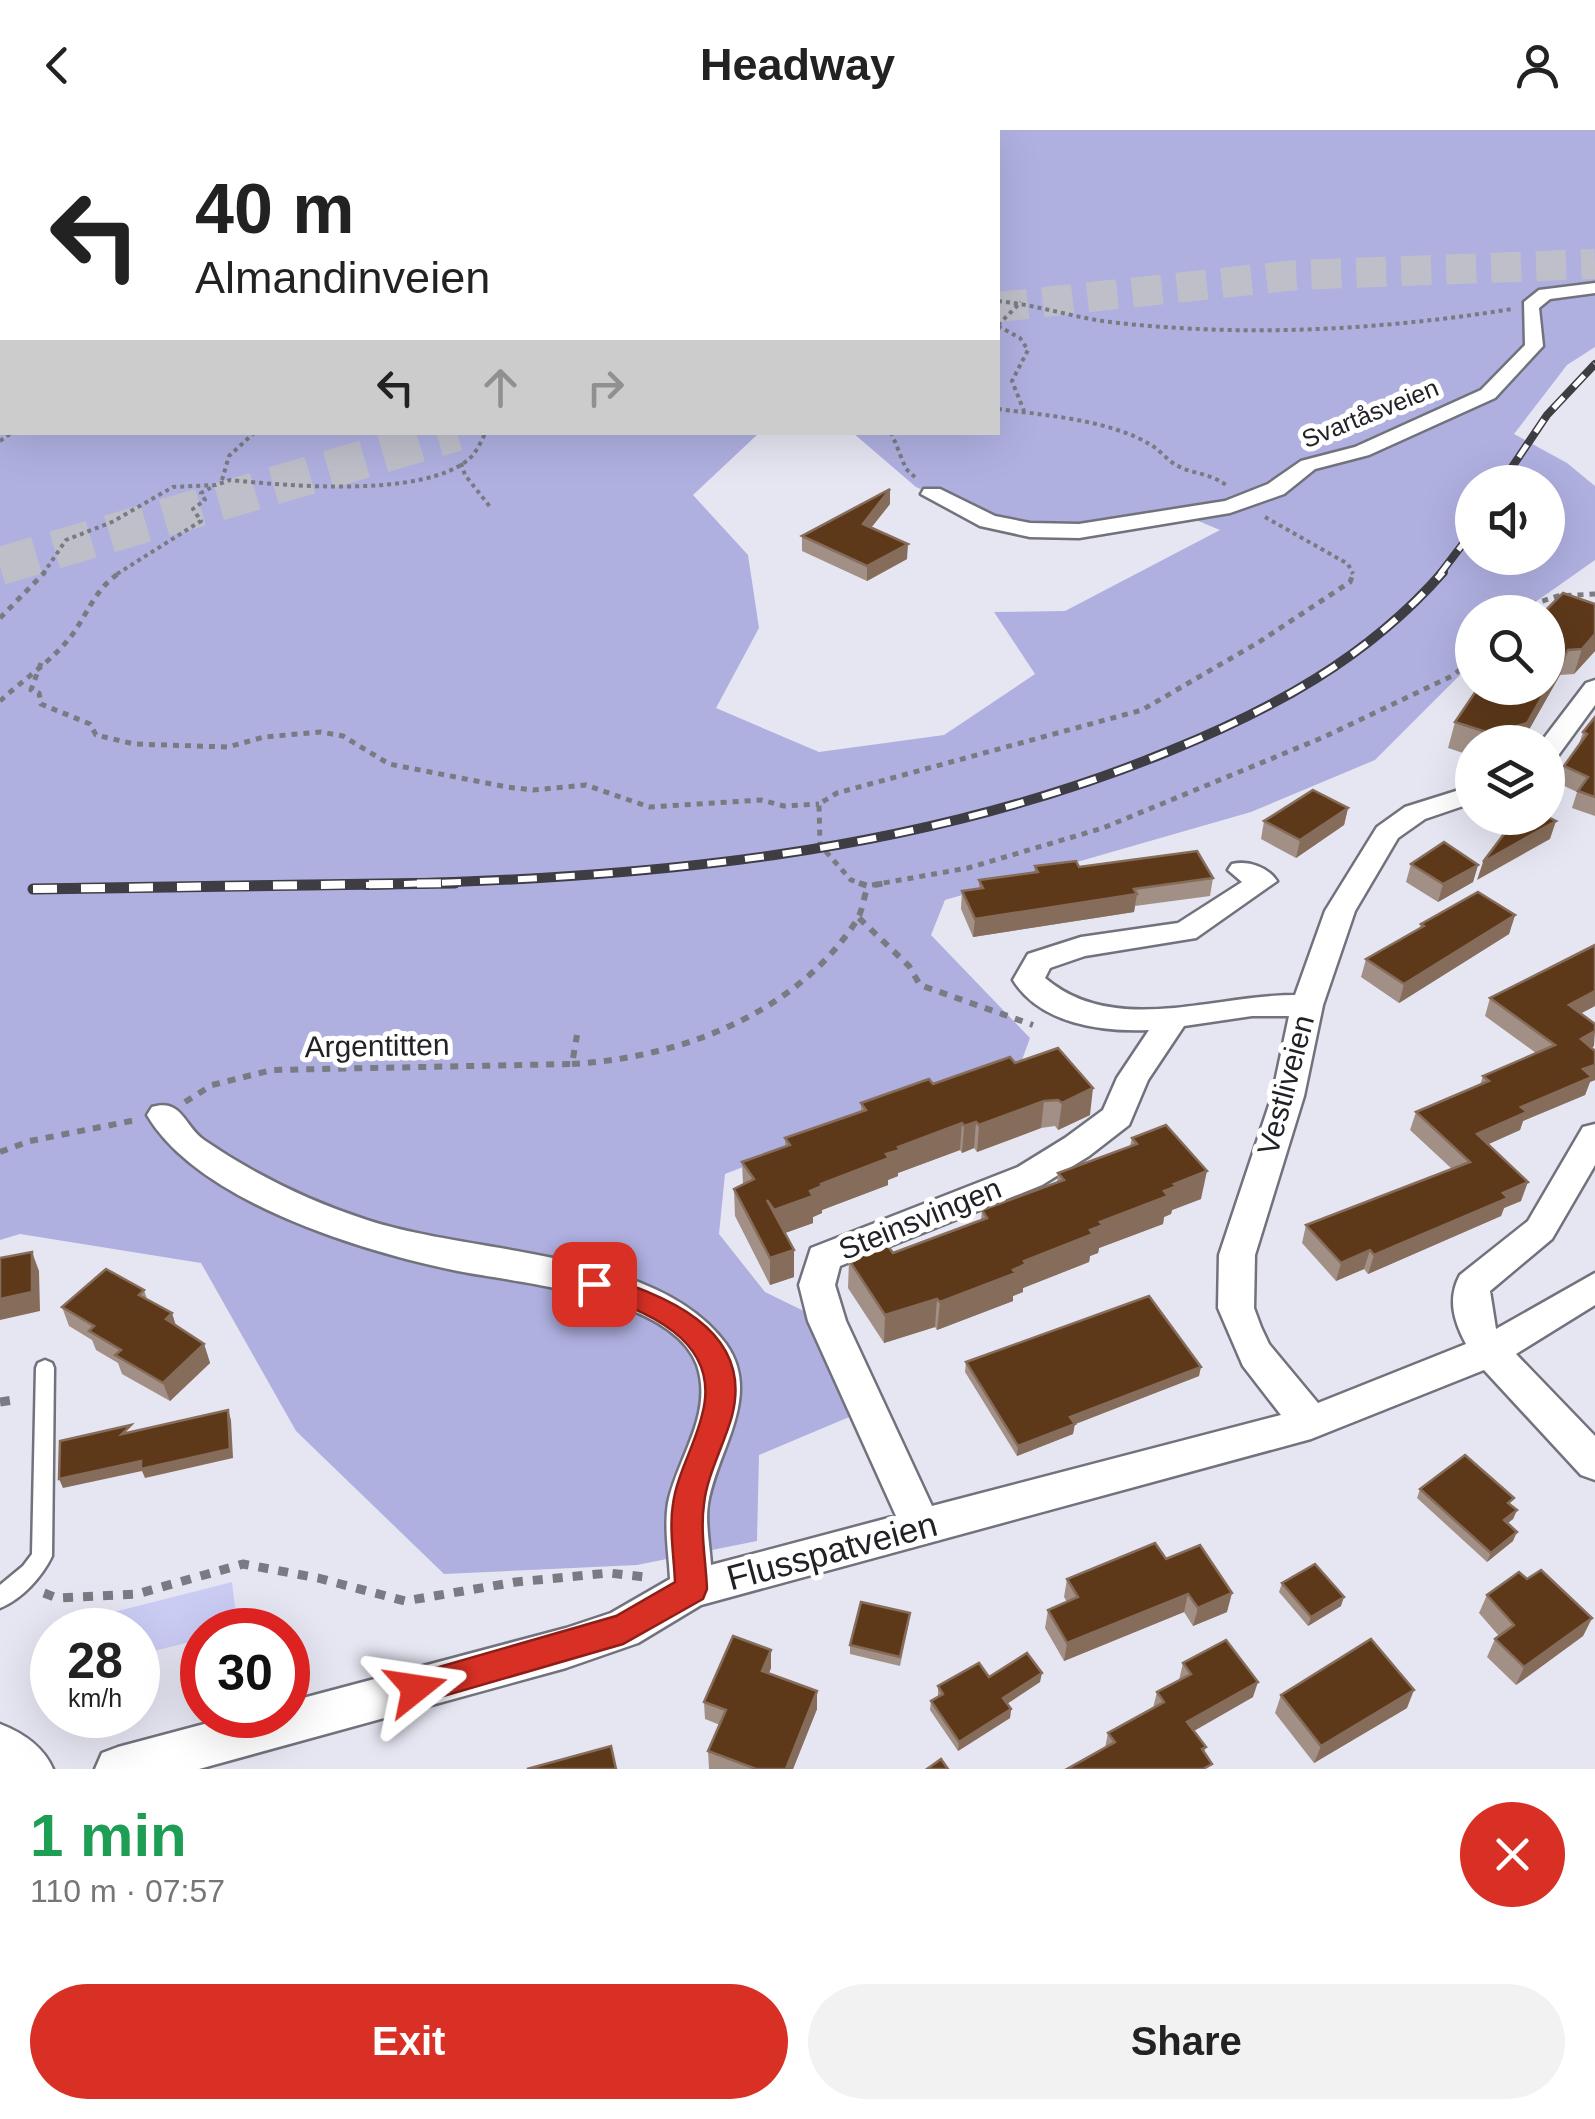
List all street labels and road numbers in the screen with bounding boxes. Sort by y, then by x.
street label: Svartåsveien [1298,373,1442,453]
street label: Vestliveien [1251,1011,1320,1158]
street label: Argentitten [304,1028,450,1063]
street label: Steinsvingen [834,1171,1006,1266]
street label: Flusspatveien [723,1504,941,1597]

